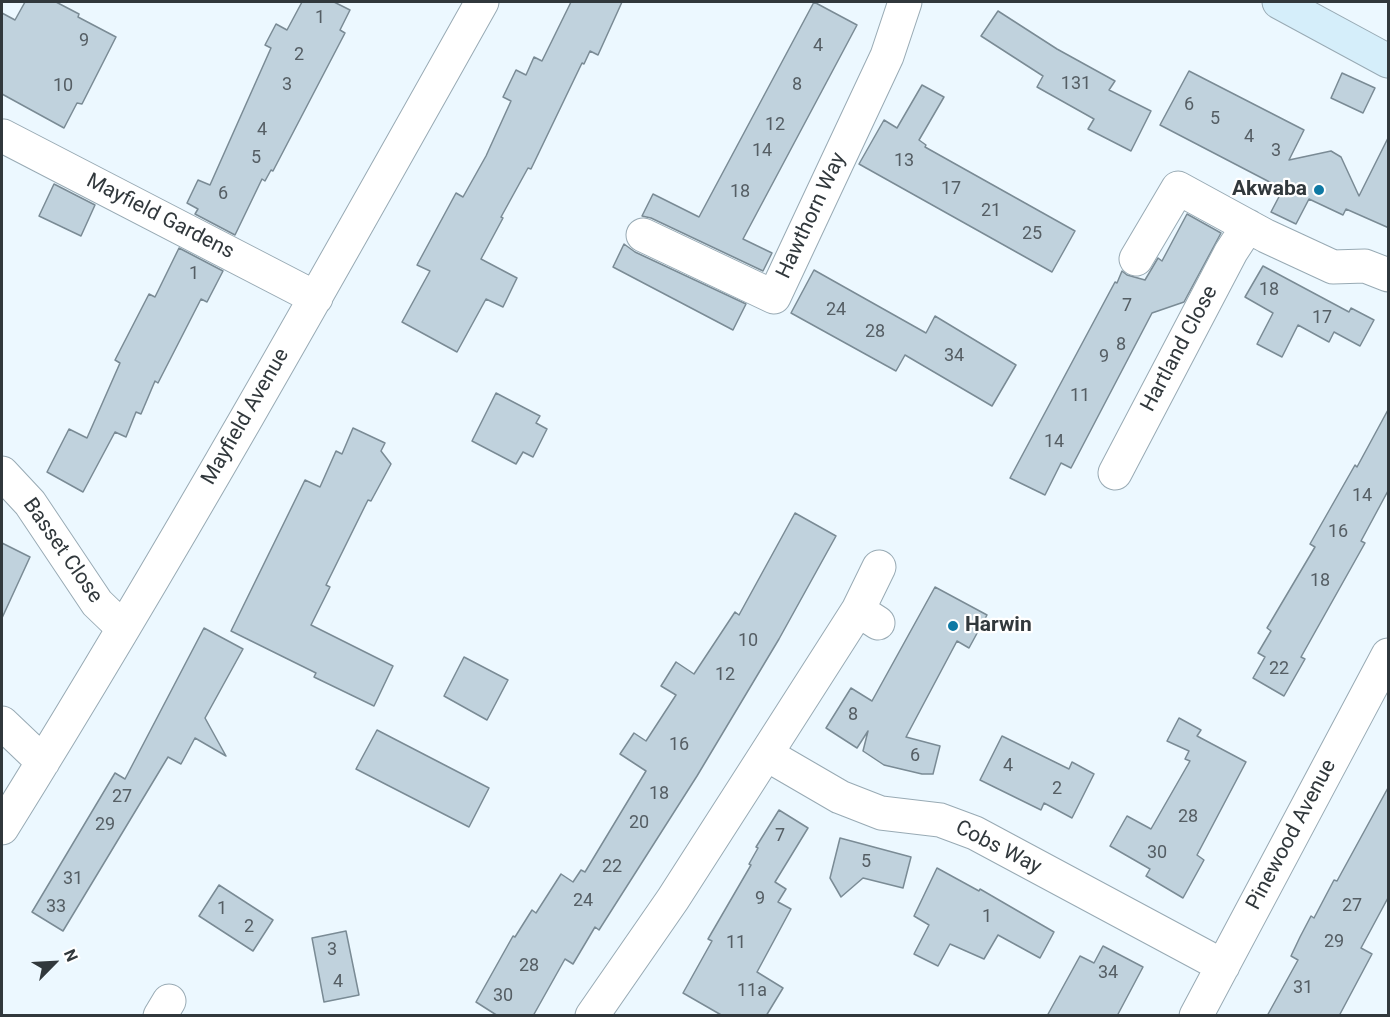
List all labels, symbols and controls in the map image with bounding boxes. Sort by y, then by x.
house number: 1 [315,7,325,29]
house number: 9 [79,30,89,52]
house number: 4 [813,35,823,57]
house number: 2 [294,44,304,66]
house number: 131 [1061,73,1091,95]
house number: 3 [282,74,292,96]
house number: 8 [792,74,802,96]
house number: 10 [53,75,73,97]
house number: 6 [1184,94,1194,116]
house number: 5 [1210,108,1220,130]
house number: 12 [765,114,785,136]
house number: 4 [257,119,267,141]
house number: 4 [1244,126,1254,148]
house number: 14 [752,140,772,162]
house number: 3 [1271,140,1281,162]
house number: 5 [251,147,261,169]
street label: Hawthorn Way [772,149,852,283]
house number: 13 [894,150,914,172]
street label: Mayfield Gardens [82,169,238,265]
place label: Akwaba [1232,177,1307,203]
house number: 17 [941,178,961,200]
house number: 18 [730,181,750,203]
house number: 6 [218,183,228,205]
marker: Akwaba [1312,183,1326,197]
house number: 21 [981,200,1001,222]
house number: 25 [1022,223,1042,245]
house number: 1 [189,263,199,285]
house number: 18 [1259,279,1279,301]
street label: Hartland Close [1136,282,1224,416]
house number: 7 [1122,295,1132,317]
house number: 24 [826,299,846,321]
house number: 17 [1312,307,1332,329]
house number: 28 [865,321,885,343]
house number: 8 [1116,334,1126,356]
street label: Mayfield Avenue [197,344,295,490]
house number: 34 [944,345,964,367]
house number: 9 [1099,346,1109,368]
house number: 11 [1070,385,1090,407]
house number: 14 [1044,431,1064,453]
house number: 14 [1352,485,1372,507]
street label: Basset Close [17,494,107,608]
house number: 16 [1328,521,1348,543]
house number: 18 [1310,570,1330,592]
place label: Harwin [965,613,1032,639]
marker: Harwin [946,619,960,633]
house number: 10 [738,630,758,652]
house number: 22 [1269,658,1289,680]
house number: 12 [715,664,735,686]
house number: 8 [848,704,858,726]
house number: 16 [669,734,689,756]
house number: 6 [910,745,920,767]
house number: 4 [1003,755,1013,777]
street label: Pinewood Avenue [1242,756,1342,914]
house number: 2 [1052,778,1062,800]
house number: 18 [649,783,669,805]
house number: 27 [112,786,132,808]
house number: 28 [1178,806,1198,828]
house number: 20 [629,812,649,834]
house number: 29 [95,814,115,836]
street label: Cobs Way [951,816,1045,880]
house number: 7 [775,825,785,847]
house number: 30 [1147,842,1167,864]
house number: 5 [861,851,871,873]
house number: 22 [602,856,622,878]
house number: 31 [63,868,83,890]
house number: 9 [755,888,765,910]
house number: 24 [573,890,593,912]
house number: 27 [1342,895,1362,917]
house number: 33 [46,896,66,918]
house number: 1 [217,898,227,920]
house number: 1 [982,906,992,928]
house number: 2 [244,916,254,938]
house number: 29 [1324,931,1344,953]
house number: 11 [726,932,746,954]
north arrow [24,933,84,993]
house number: 3 [327,939,337,961]
text: N [60,946,82,964]
house number: 28 [519,955,539,977]
house number: 34 [1098,962,1118,984]
house number: 4 [333,971,343,993]
house number: 31 [1293,977,1313,999]
house number: 11a [737,980,767,1002]
house number: 30 [493,985,513,1007]

